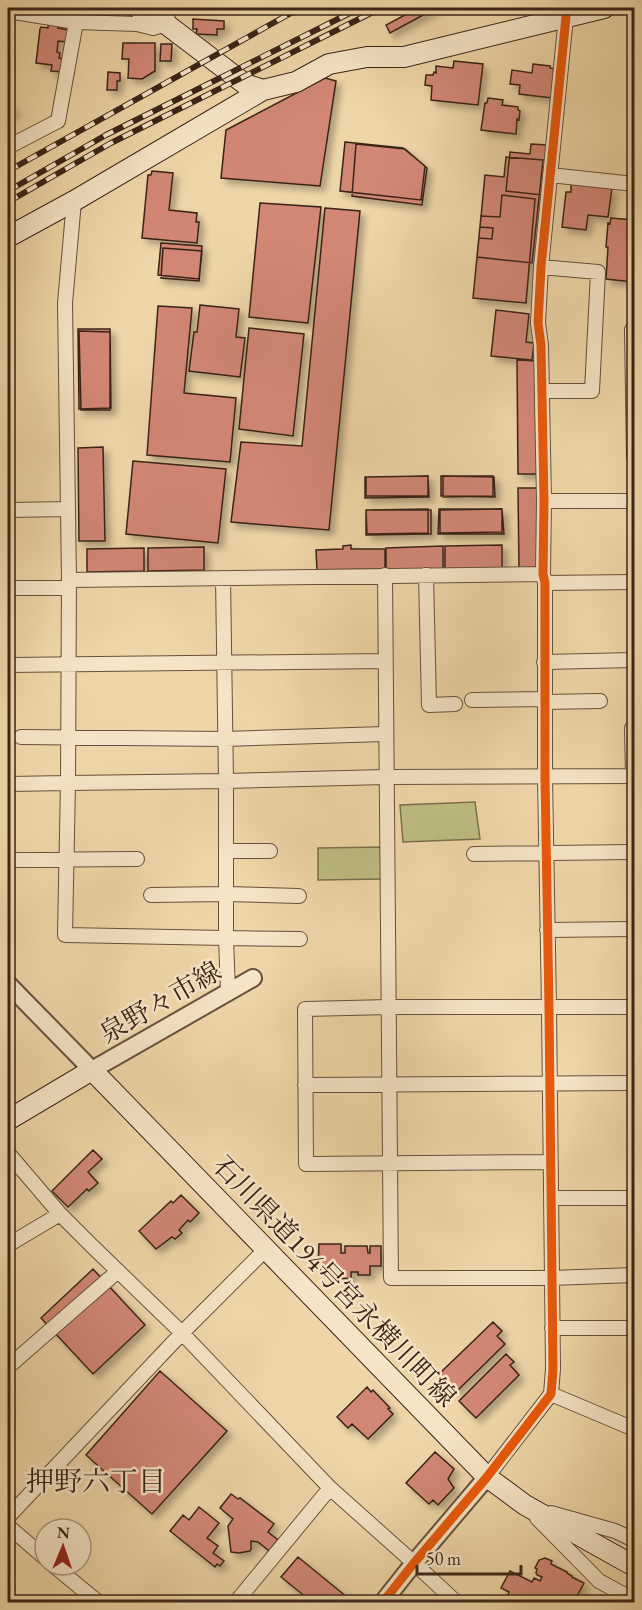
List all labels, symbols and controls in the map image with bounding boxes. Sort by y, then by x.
street label: 泉野々市線 [93,953,227,1051]
street label: 石川県道194号宮永横川町線 [206,1148,464,1414]
district label: 押野六丁目 [26,1463,166,1499]
north arrow [33,1517,93,1577]
text: N [57,1522,70,1543]
scale bar [417,1538,520,1576]
text: 50 m [426,1547,461,1570]

